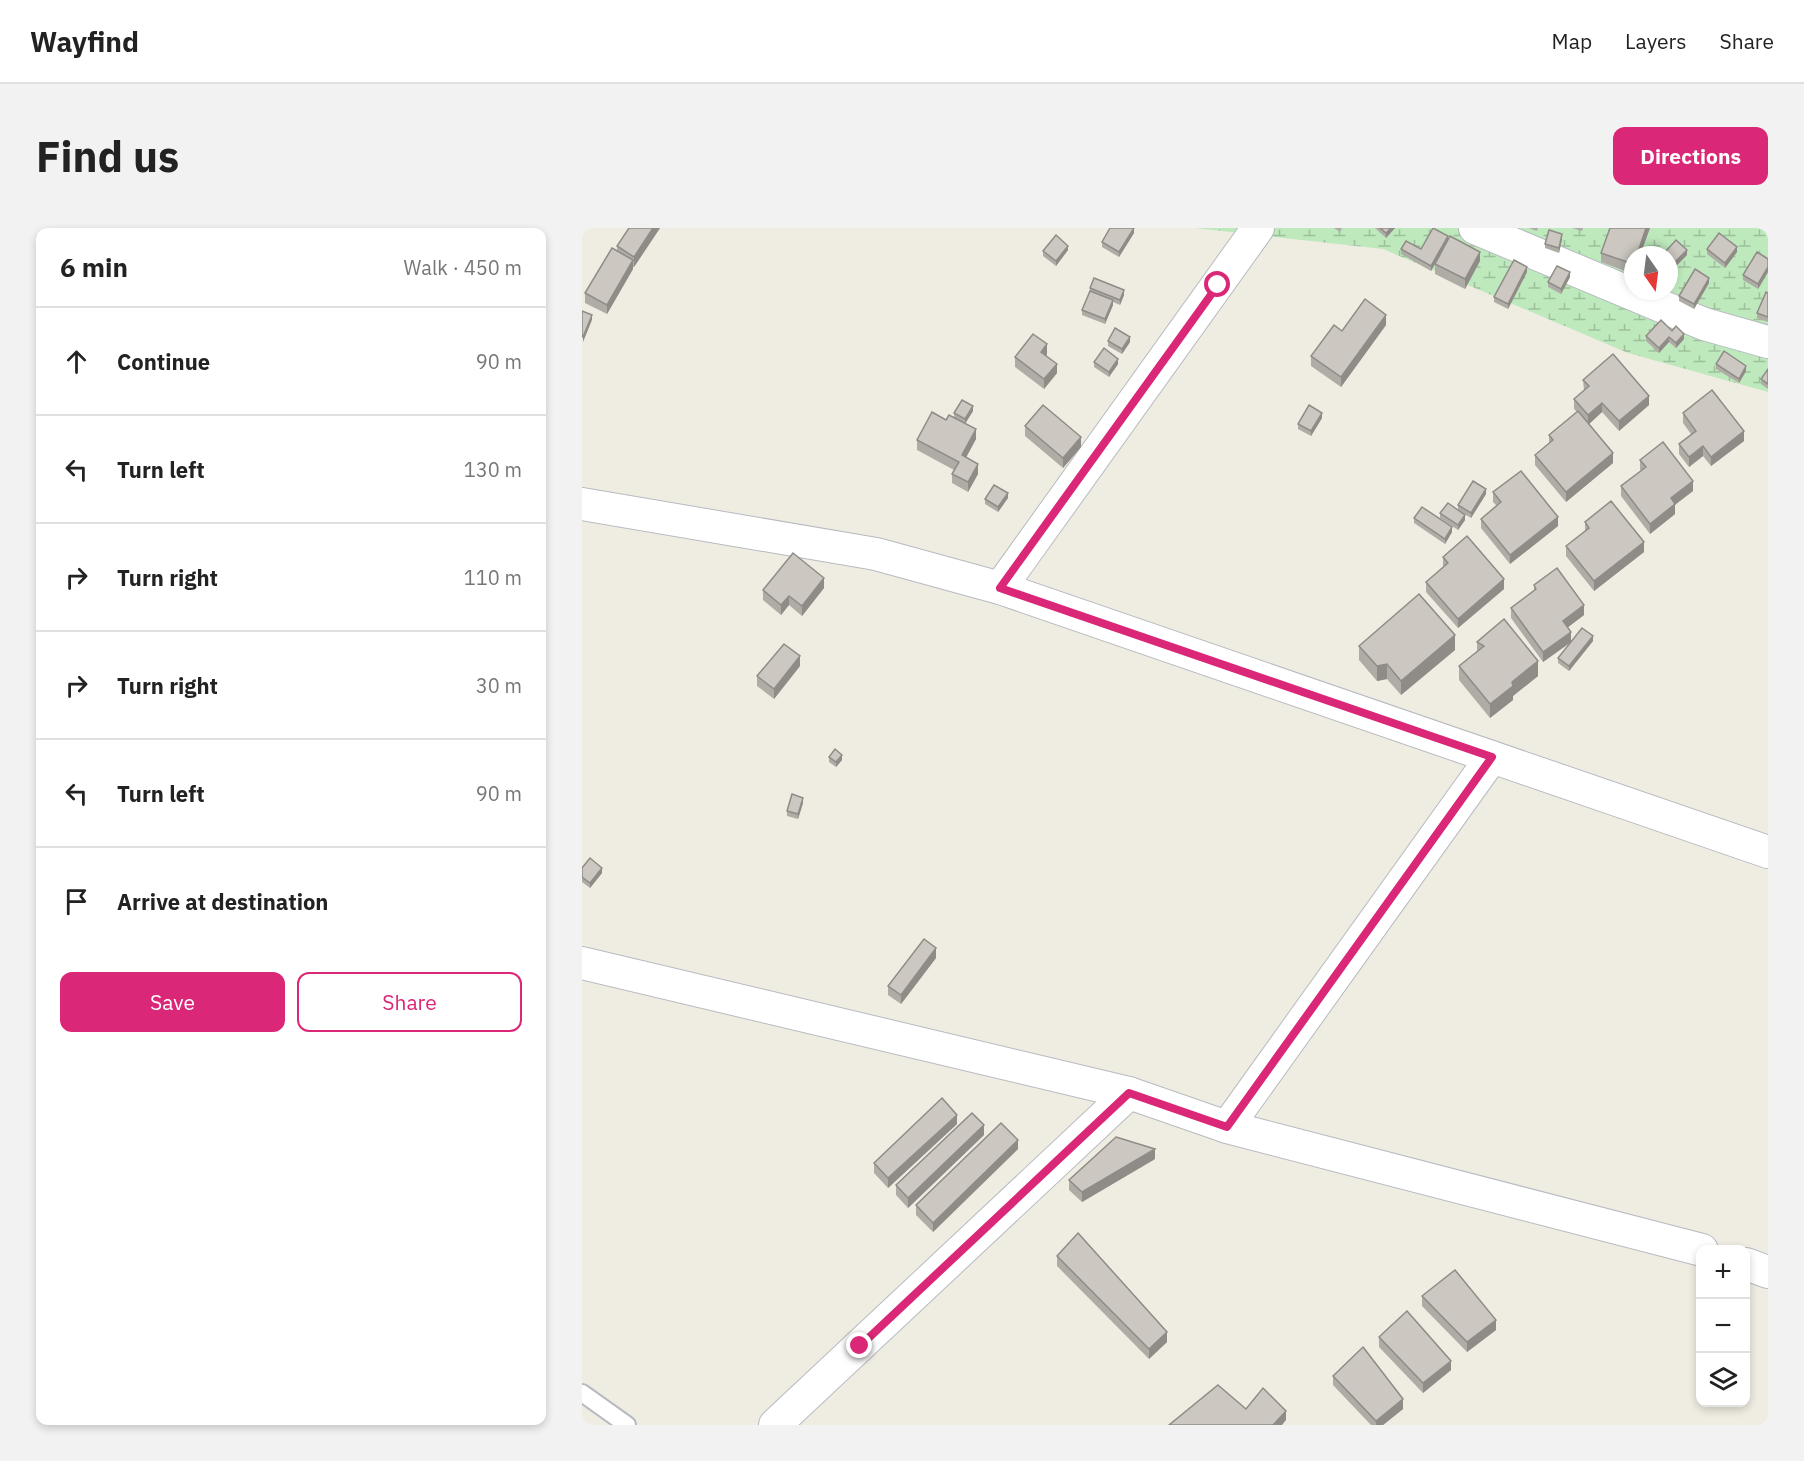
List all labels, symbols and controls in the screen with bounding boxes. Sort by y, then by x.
text: Wayfind [30,23,139,60]
text: Map [1552,27,1592,55]
text: Layers [1625,27,1687,55]
text: Share [1720,27,1774,55]
button: Directions [1613,127,1768,185]
text: Find us [36,129,179,184]
north arrow [1624,246,1678,300]
text: 6 min [60,250,128,284]
text: Walk · 450 m [404,254,522,281]
route start [1204,271,1230,297]
icon: ahead [60,345,93,378]
text: Continue [117,347,210,376]
text: 90 m [476,348,522,375]
icon: left [60,453,93,486]
text: Turn left [117,455,205,484]
text: 130 m [464,456,522,483]
icon: right [60,561,93,594]
text: Turn right [117,563,218,592]
text: 110 m [464,564,522,591]
icon: right [60,669,93,702]
text: Turn right [117,671,218,700]
text: 30 m [476,672,522,699]
icon: left [60,777,93,810]
text: Turn left [117,779,205,808]
text: 90 m [476,780,522,807]
icon: arrive [60,885,93,918]
text: Arrive at destination [117,887,328,916]
button: Save [60,972,285,1032]
button: Share [297,972,522,1032]
map controls [1696,1245,1750,1407]
button: + [1696,1245,1750,1299]
button: − [1696,1299,1750,1353]
route end [846,1332,872,1358]
button: layers [1696,1353,1750,1407]

